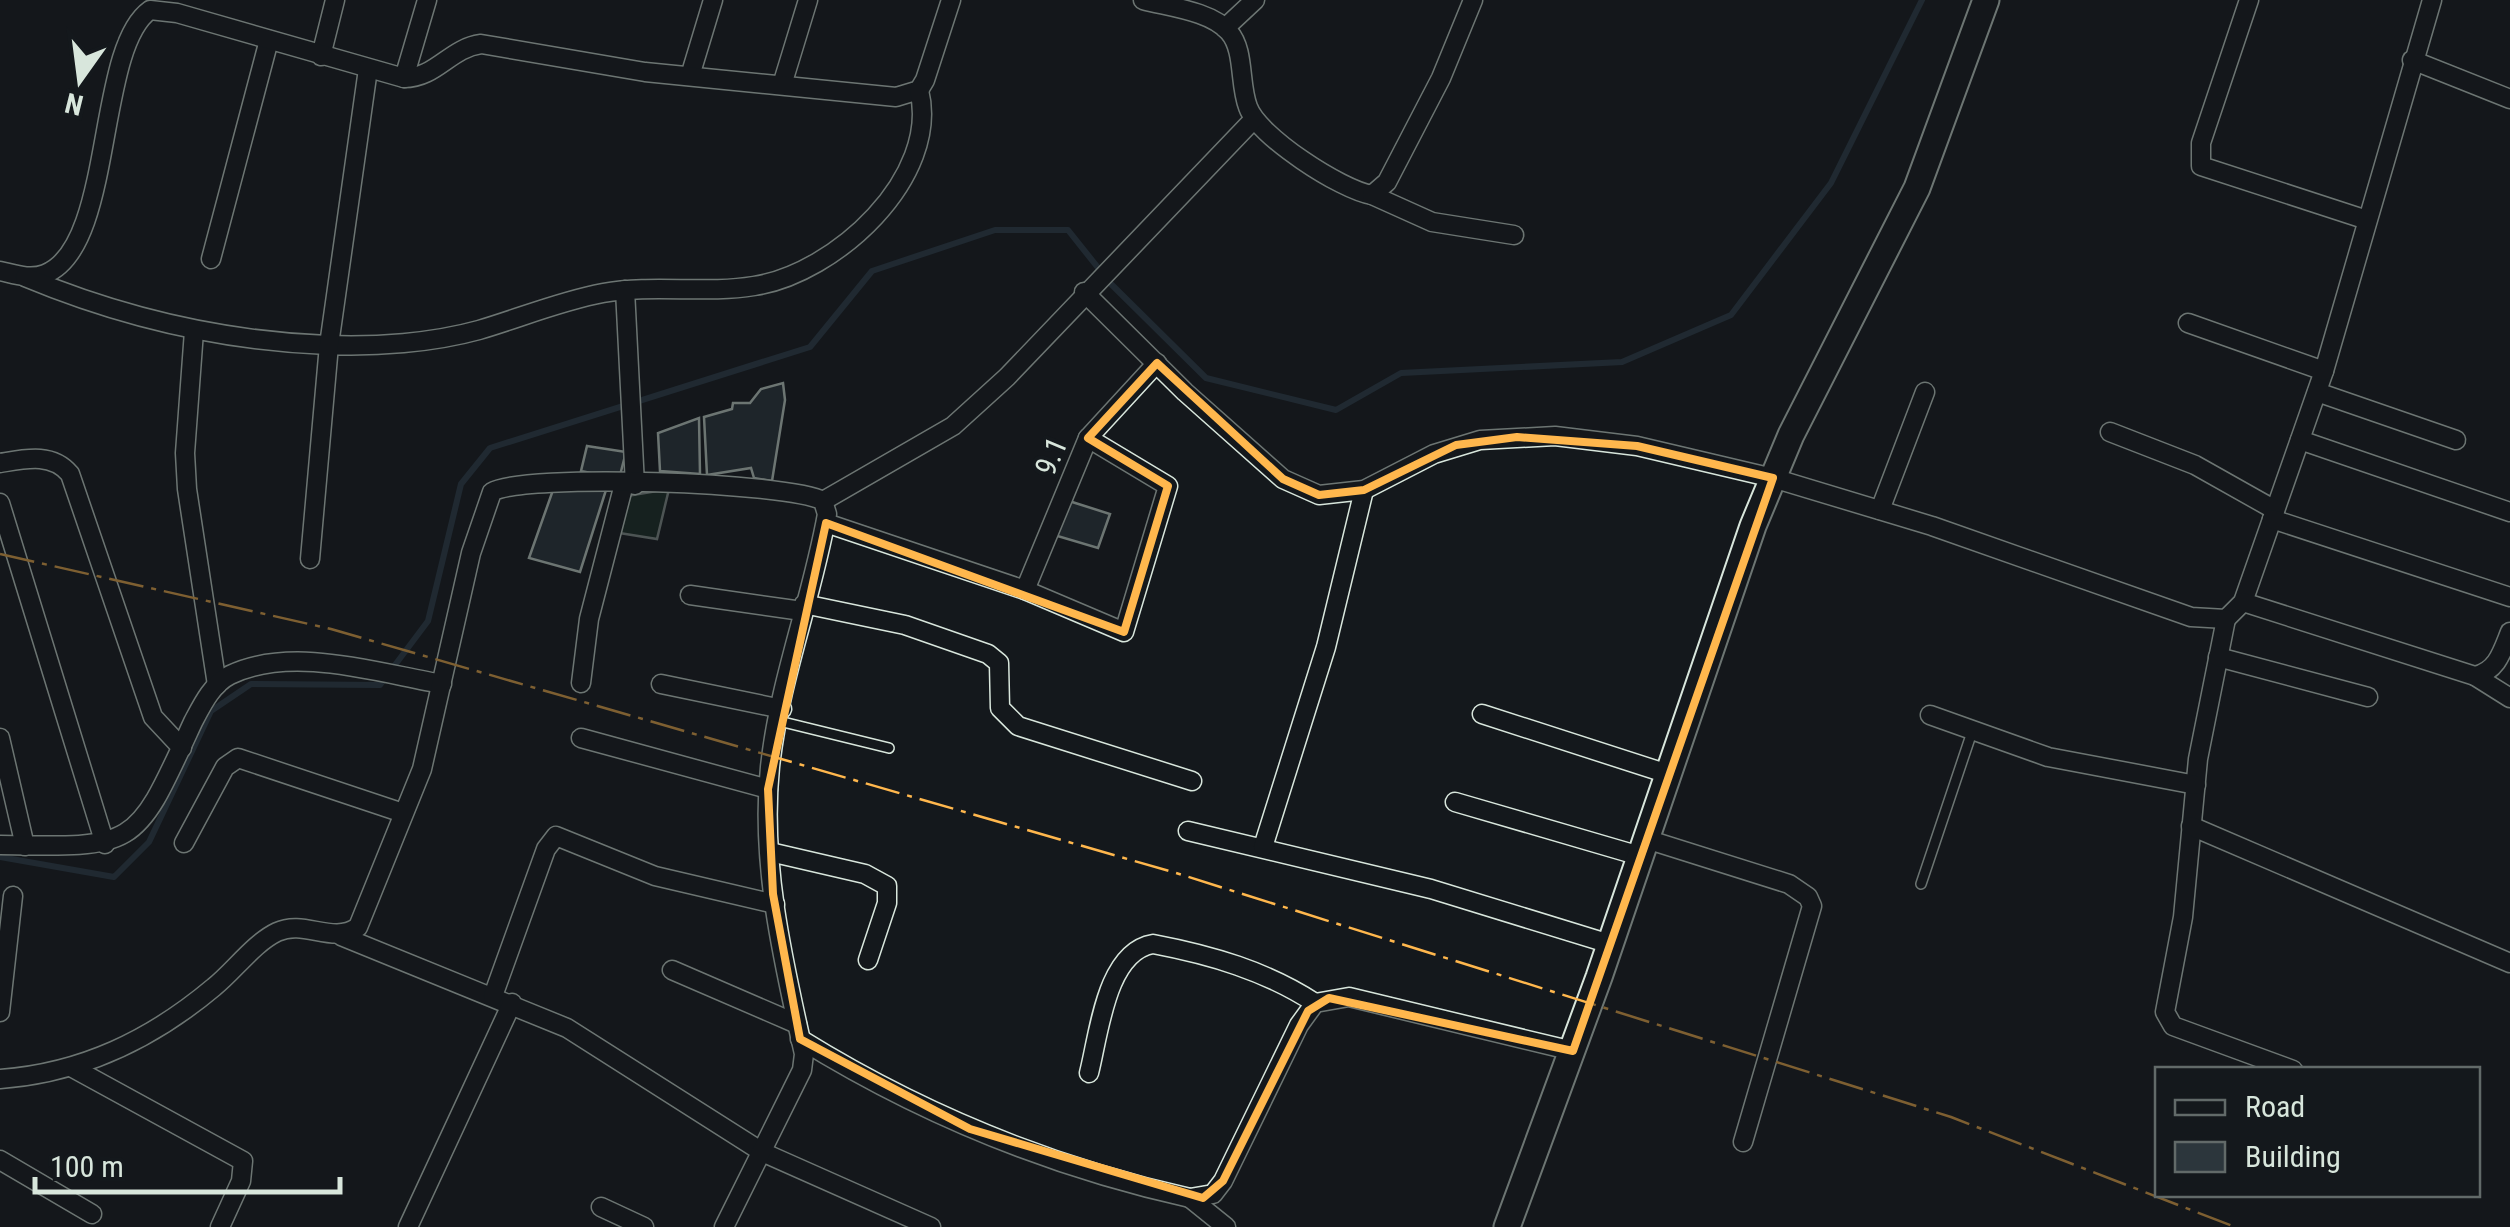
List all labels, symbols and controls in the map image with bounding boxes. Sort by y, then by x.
north arrow [30,30,130,130]
text: N [62,86,86,122]
street label: 9.1 [1028,432,1074,480]
legend [2155,1067,2480,1197]
text: Road [2245,1089,2305,1124]
scale bar [35,1132,340,1194]
text: Building [2245,1139,2341,1174]
text: 100 m [50,1149,124,1184]

